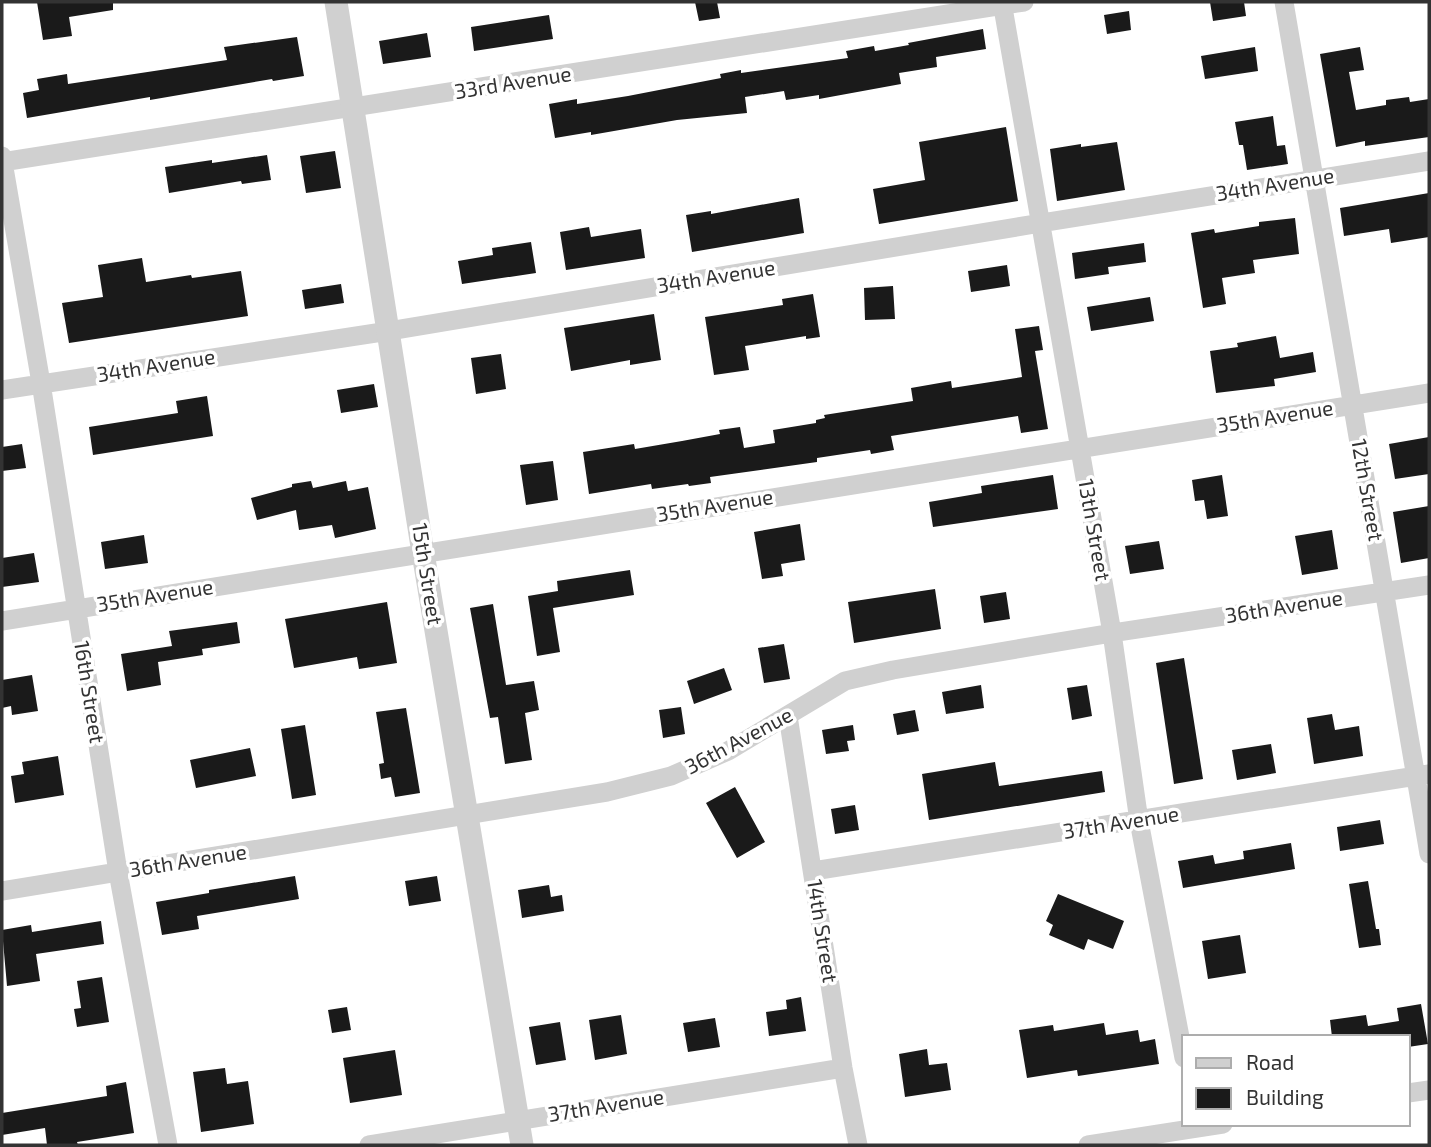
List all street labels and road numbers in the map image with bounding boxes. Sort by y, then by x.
street label: 33rd Avenue [452,60,573,103]
street label: 34th Avenue [1214,162,1336,205]
street label: 34th Avenue [655,254,777,297]
street label: 34th Avenue [95,343,217,386]
street label: 35th Avenue [1215,394,1335,437]
street label: 12th Street [1347,437,1390,543]
street label: 13th Street [1074,477,1117,583]
street label: 35th Avenue [655,483,775,526]
street label: 15th Street [408,521,449,627]
street label: 35th Avenue [95,573,215,616]
street label: 36th Avenue [1223,584,1344,627]
street label: 16th Street [70,639,111,745]
street label: 36th Avenue [680,701,796,779]
street label: 37th Avenue [1061,800,1181,843]
street label: 36th Avenue [127,838,248,881]
street label: 14th Street [803,877,844,984]
street label: 37th Avenue [546,1083,666,1126]

